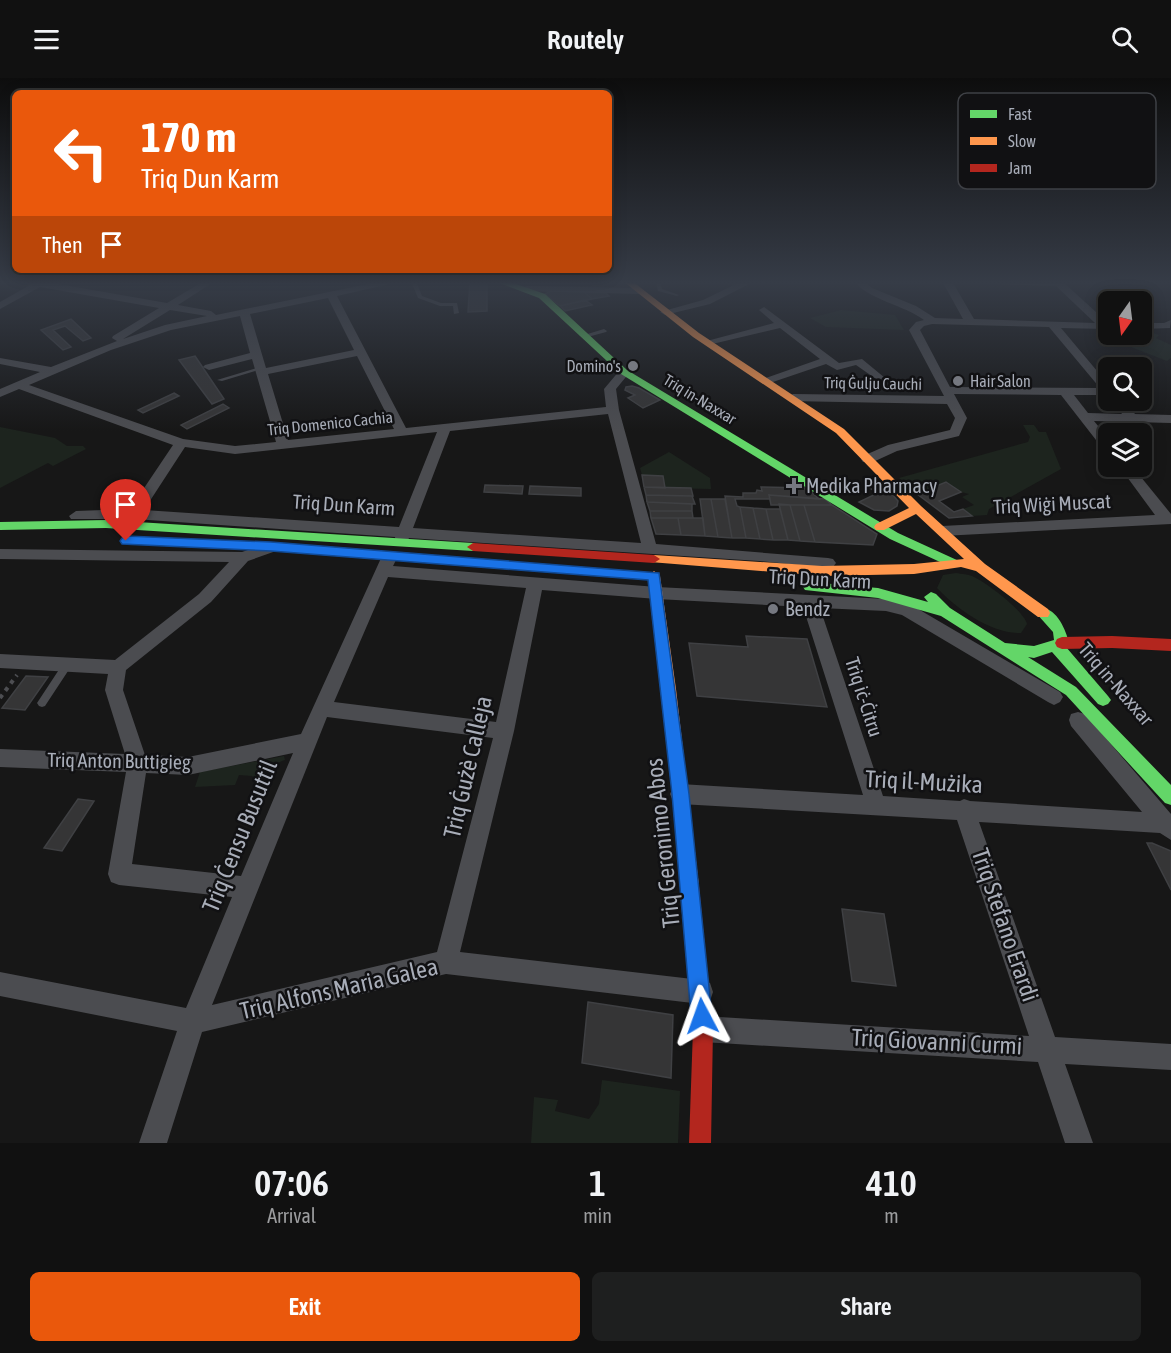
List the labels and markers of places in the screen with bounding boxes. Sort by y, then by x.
place label: Domino's [566,357,621,375]
marker: Domino's [626,359,640,373]
place label: Hair Salon [970,372,1031,390]
marker: Hair Salon [951,374,965,388]
place label: Medika Pharmacy [806,474,937,497]
pin [100,479,151,541]
marker: Medika Pharmacy [787,479,801,493]
place label: Bendz [785,597,830,620]
marker: Bendz [766,602,780,616]

